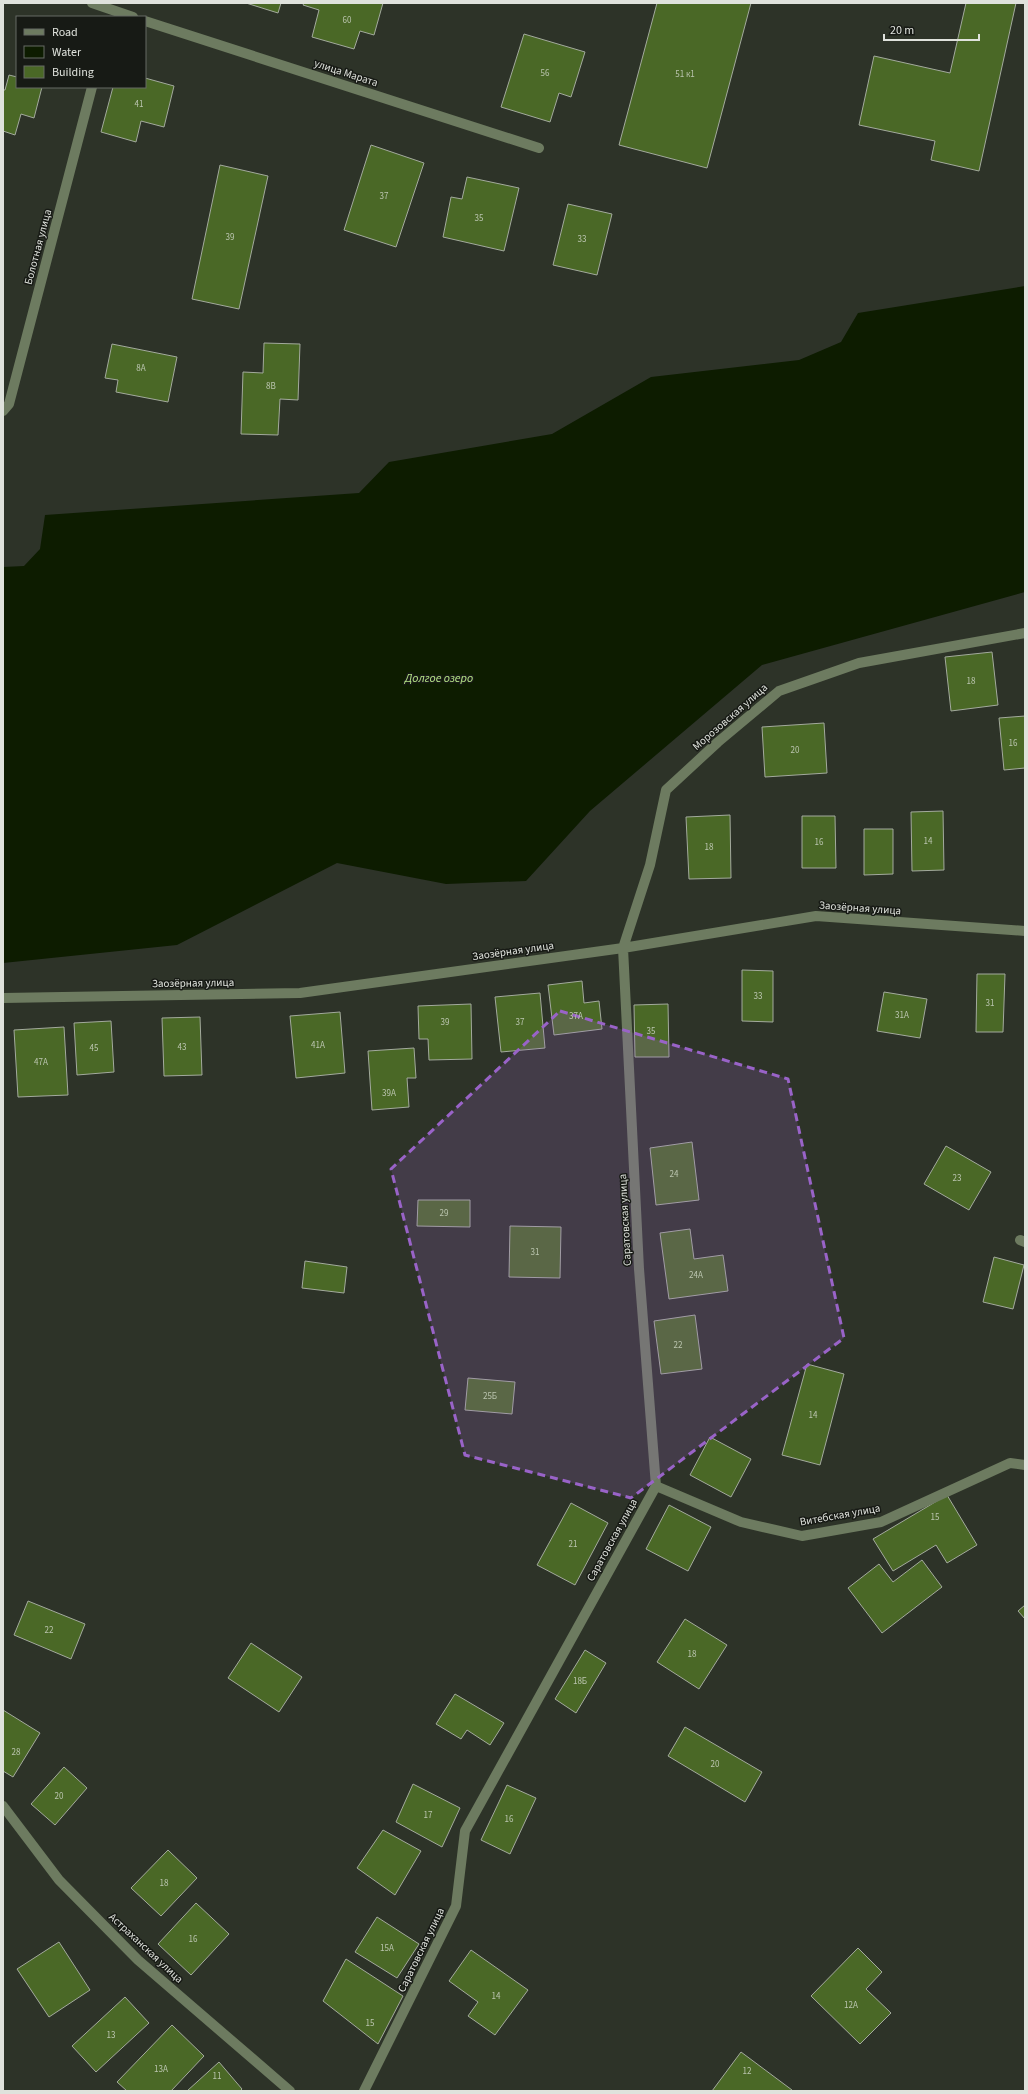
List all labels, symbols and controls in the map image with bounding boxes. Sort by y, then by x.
house number: 60 [343,14,352,27]
legend [16,16,146,88]
scale bar [884,16,979,42]
text: 20 m [890,22,914,39]
text: Road [52,24,78,41]
text: Water [52,44,82,61]
street label: улица Марата [312,56,380,90]
text: Building [52,64,94,81]
house number: 56 [541,67,550,80]
house number: 51 к1 [675,68,695,81]
house number: 41 [135,98,143,111]
house number: 37 [380,190,389,203]
street label: Болотная улица [21,208,55,286]
house number: 35 [475,212,484,225]
house number: 39 [226,231,235,244]
house number: 33 [578,233,587,246]
house number: 8А [136,362,146,375]
house number: 8В [266,380,276,393]
water label: Долгое озеро [404,670,473,687]
house number: 18 [967,675,976,688]
street label: Морозовская улица [689,680,771,754]
house number: 16 [1009,737,1018,750]
house number: 20 [791,744,800,757]
house number: 14 [924,835,933,848]
house number: 16 [815,836,824,849]
house number: 18 [705,841,714,854]
street label: Заозёрная улица [818,898,902,918]
street label: Заозёрная улица [471,938,555,964]
street label: Заозёрная улица [152,975,234,991]
house number: 33 [754,990,763,1003]
house number: 31 [986,997,994,1010]
house number: 31А [895,1009,909,1022]
house number: 37А [569,1010,583,1023]
house number: 39 [441,1016,450,1029]
house number: 37 [516,1016,525,1029]
house number: 35 [647,1025,656,1038]
house number: 41А [311,1039,325,1052]
house number: 43 [178,1041,187,1054]
house number: 45 [90,1042,99,1055]
house number: 47А [34,1056,48,1069]
house number: 39А [382,1087,396,1100]
house number: 24 [670,1168,679,1181]
house number: 23 [953,1172,962,1185]
street label: Саратовская улица [615,1174,635,1266]
house number: 29 [440,1207,449,1220]
house number: 31 [531,1246,539,1259]
house number: 24А [689,1269,703,1282]
house number: 22 [674,1339,683,1352]
house number: 25Б [483,1390,497,1403]
house number: 14 [809,1409,818,1422]
street label: Саратовская улица [583,1496,641,1584]
street label: Витебская улица [798,1501,882,1529]
house number: 15 [931,1511,940,1524]
house number: 21 [569,1538,577,1551]
house number: 22 [45,1624,54,1637]
house number: 18 [688,1648,697,1661]
house number: 18Б [573,1675,587,1688]
house number: 28 [12,1746,21,1759]
house number: 20 [711,1758,720,1771]
house number: 20 [55,1790,64,1803]
house number: 17 [424,1809,433,1822]
house number: 16 [505,1813,514,1826]
house number: 18 [160,1877,169,1890]
street label: Саратовская улица [394,1905,448,1995]
street label: Астраханская улица [106,1910,186,1986]
house number: 16 [189,1933,198,1946]
house number: 15А [380,1942,394,1955]
house number: 14 [492,1990,501,2003]
house number: 12А [844,1999,858,2012]
house number: 15 [366,2017,375,2030]
house number: 13 [107,2029,116,2042]
house number: 13А [154,2063,168,2076]
house number: 12 [743,2065,752,2078]
house number: 11 [213,2070,221,2083]

